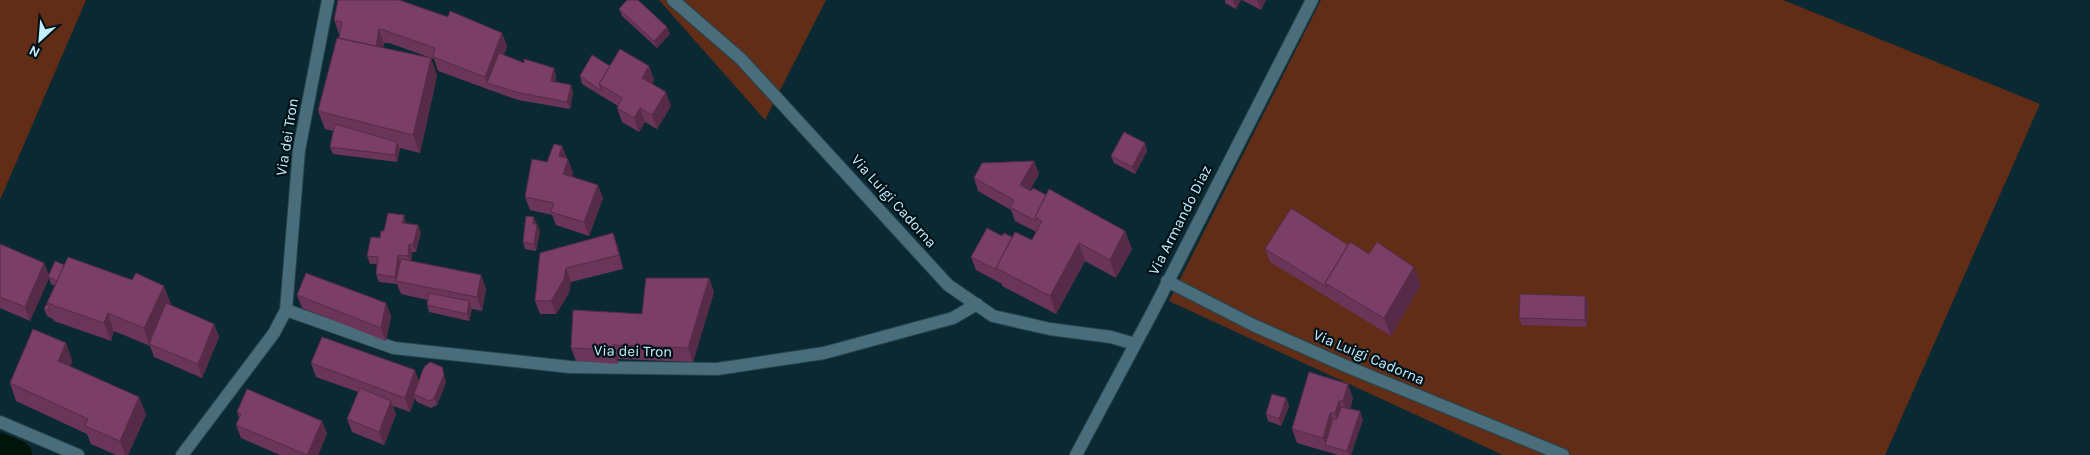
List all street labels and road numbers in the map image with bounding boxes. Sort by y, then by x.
street label: Via dei Tron [272,97,302,177]
street label: Via Luigi Cadorna [847,151,941,251]
street label: Via Armando Diaz [1145,162,1215,278]
street label: Via Luigi Cadorna [1311,325,1427,389]
street label: Via dei Tron [594,341,672,361]

